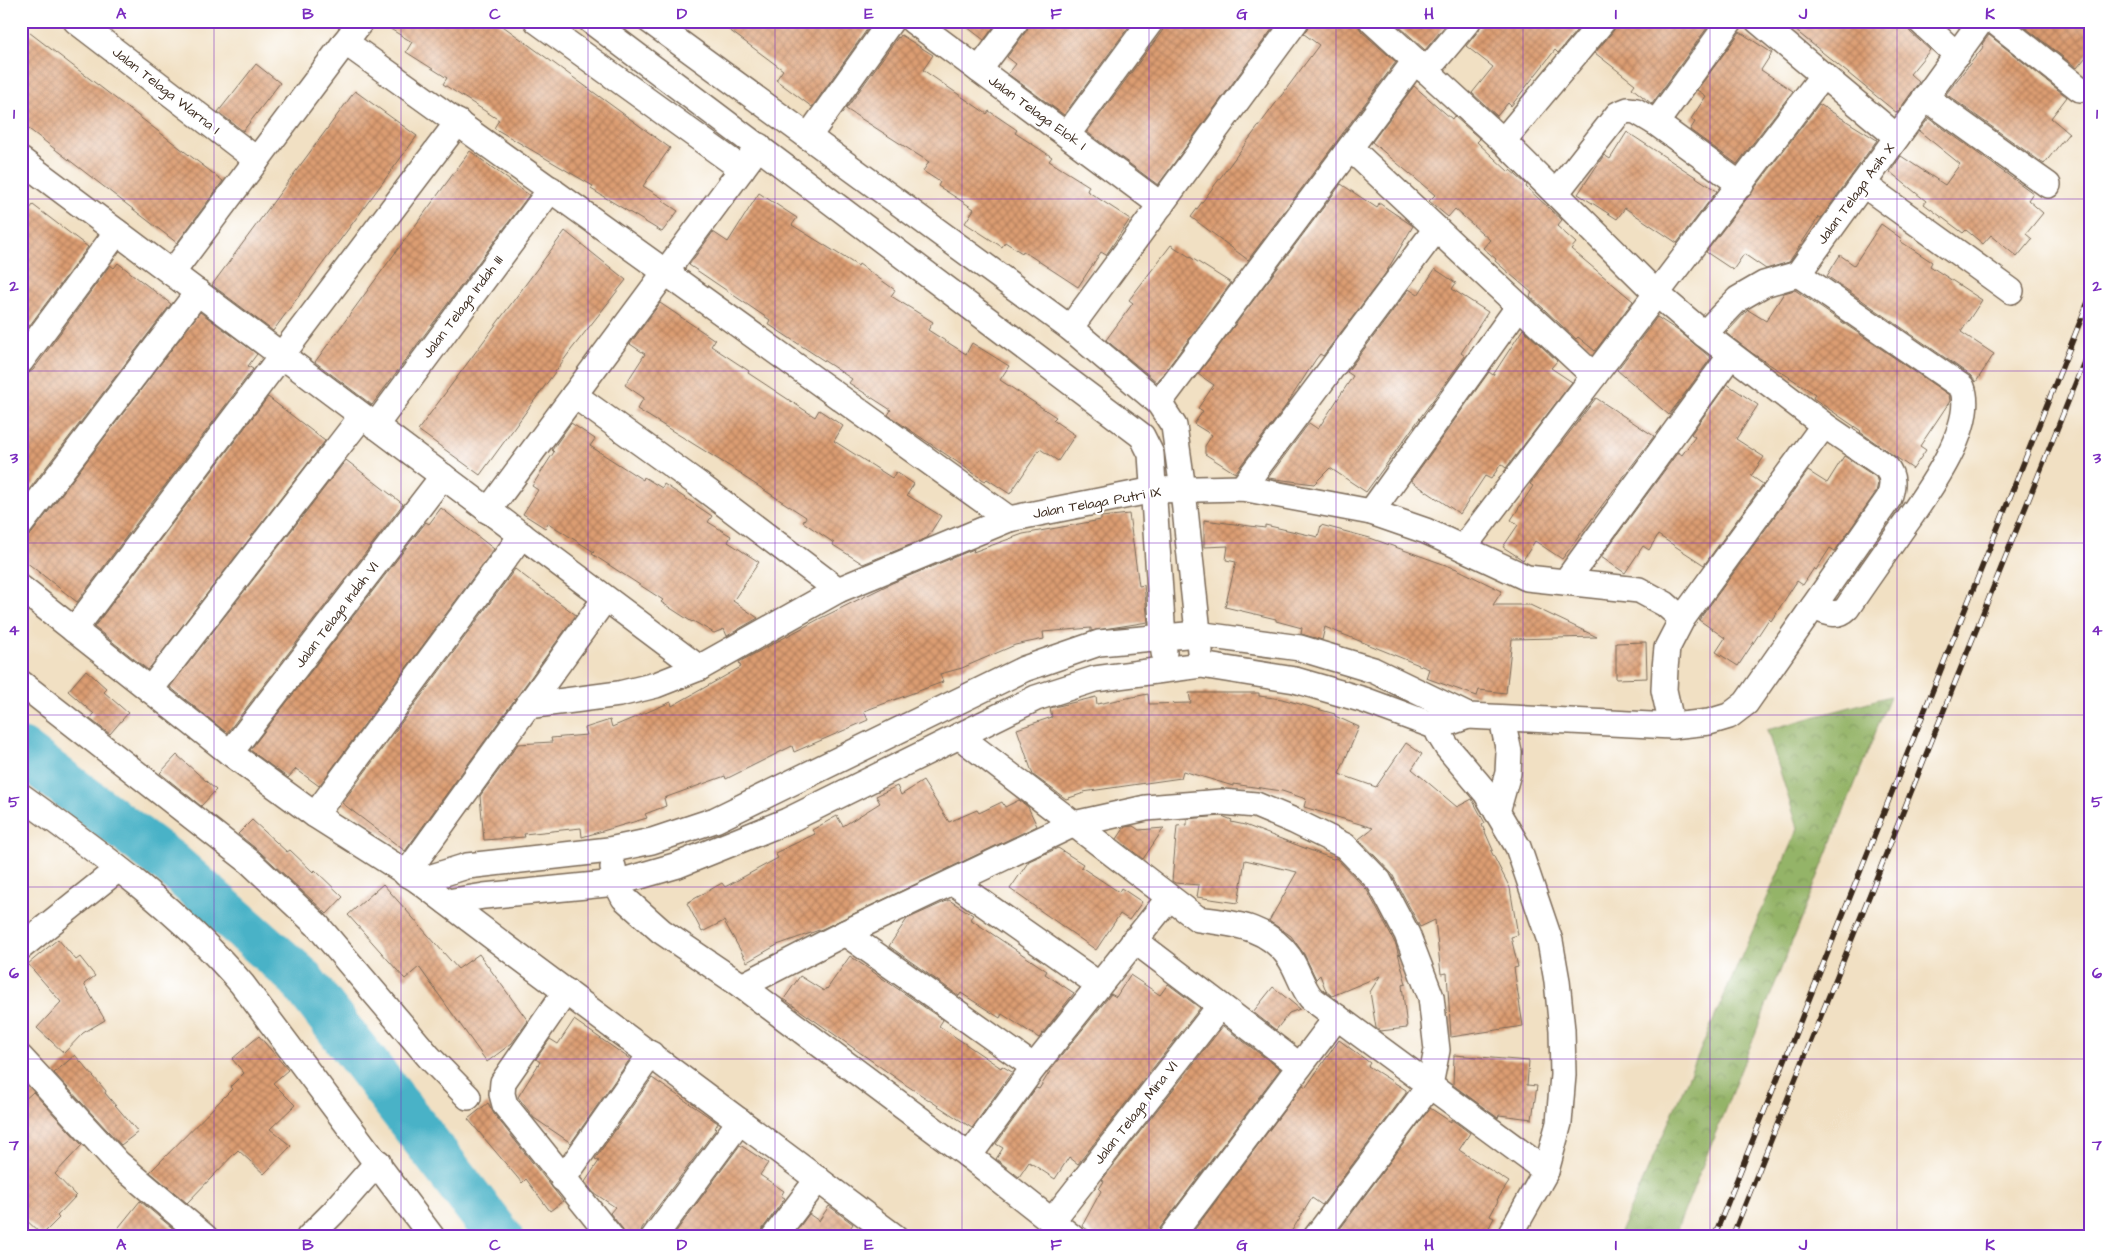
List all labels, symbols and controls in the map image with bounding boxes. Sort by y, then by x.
text: A [116,3,127,25]
text: B [302,3,314,25]
text: C [489,3,501,25]
text: D [677,3,688,25]
text: E [864,3,874,25]
text: F [1050,3,1062,25]
text: G [1236,3,1248,25]
text: H [1424,3,1434,25]
text: I [1615,3,1617,25]
text: J [1798,3,1808,25]
text: K [1985,3,1995,25]
street label: Jalan Telaga Warna I [108,43,224,139]
street label: Jalan Telaga Elok I [984,71,1090,155]
text: 1 [13,103,16,125]
text: 1 [2096,103,2099,125]
street label: Jalan Telaga Asih X [1812,139,1900,249]
street label: Jalan Telaga Indah III [418,251,508,363]
text: 2 [8,275,19,297]
text: 2 [2091,275,2102,297]
text: 3 [9,447,19,469]
text: 3 [2092,447,2102,469]
street label: Jalan Telaga Putri IX [1031,482,1163,524]
street label: Jalan Telaga Indah VI [290,558,384,672]
text: 4 [9,619,20,641]
text: 4 [2092,619,2103,641]
text: 5 [8,791,20,813]
text: 5 [2091,791,2103,813]
text: 6 [9,962,19,984]
text: 6 [2092,962,2102,984]
street label: Jalan Telaga Mina VI [1089,1057,1183,1169]
text: 7 [8,1134,19,1156]
text: 7 [2091,1134,2102,1156]
text: A [116,1234,127,1256]
text: B [302,1234,314,1256]
text: C [489,1234,501,1256]
text: D [677,1234,688,1256]
text: E [864,1234,874,1256]
text: F [1050,1234,1062,1256]
text: G [1236,1234,1248,1256]
text: H [1424,1234,1434,1256]
text: I [1615,1234,1617,1256]
text: J [1798,1234,1808,1256]
text: K [1985,1234,1995,1256]

